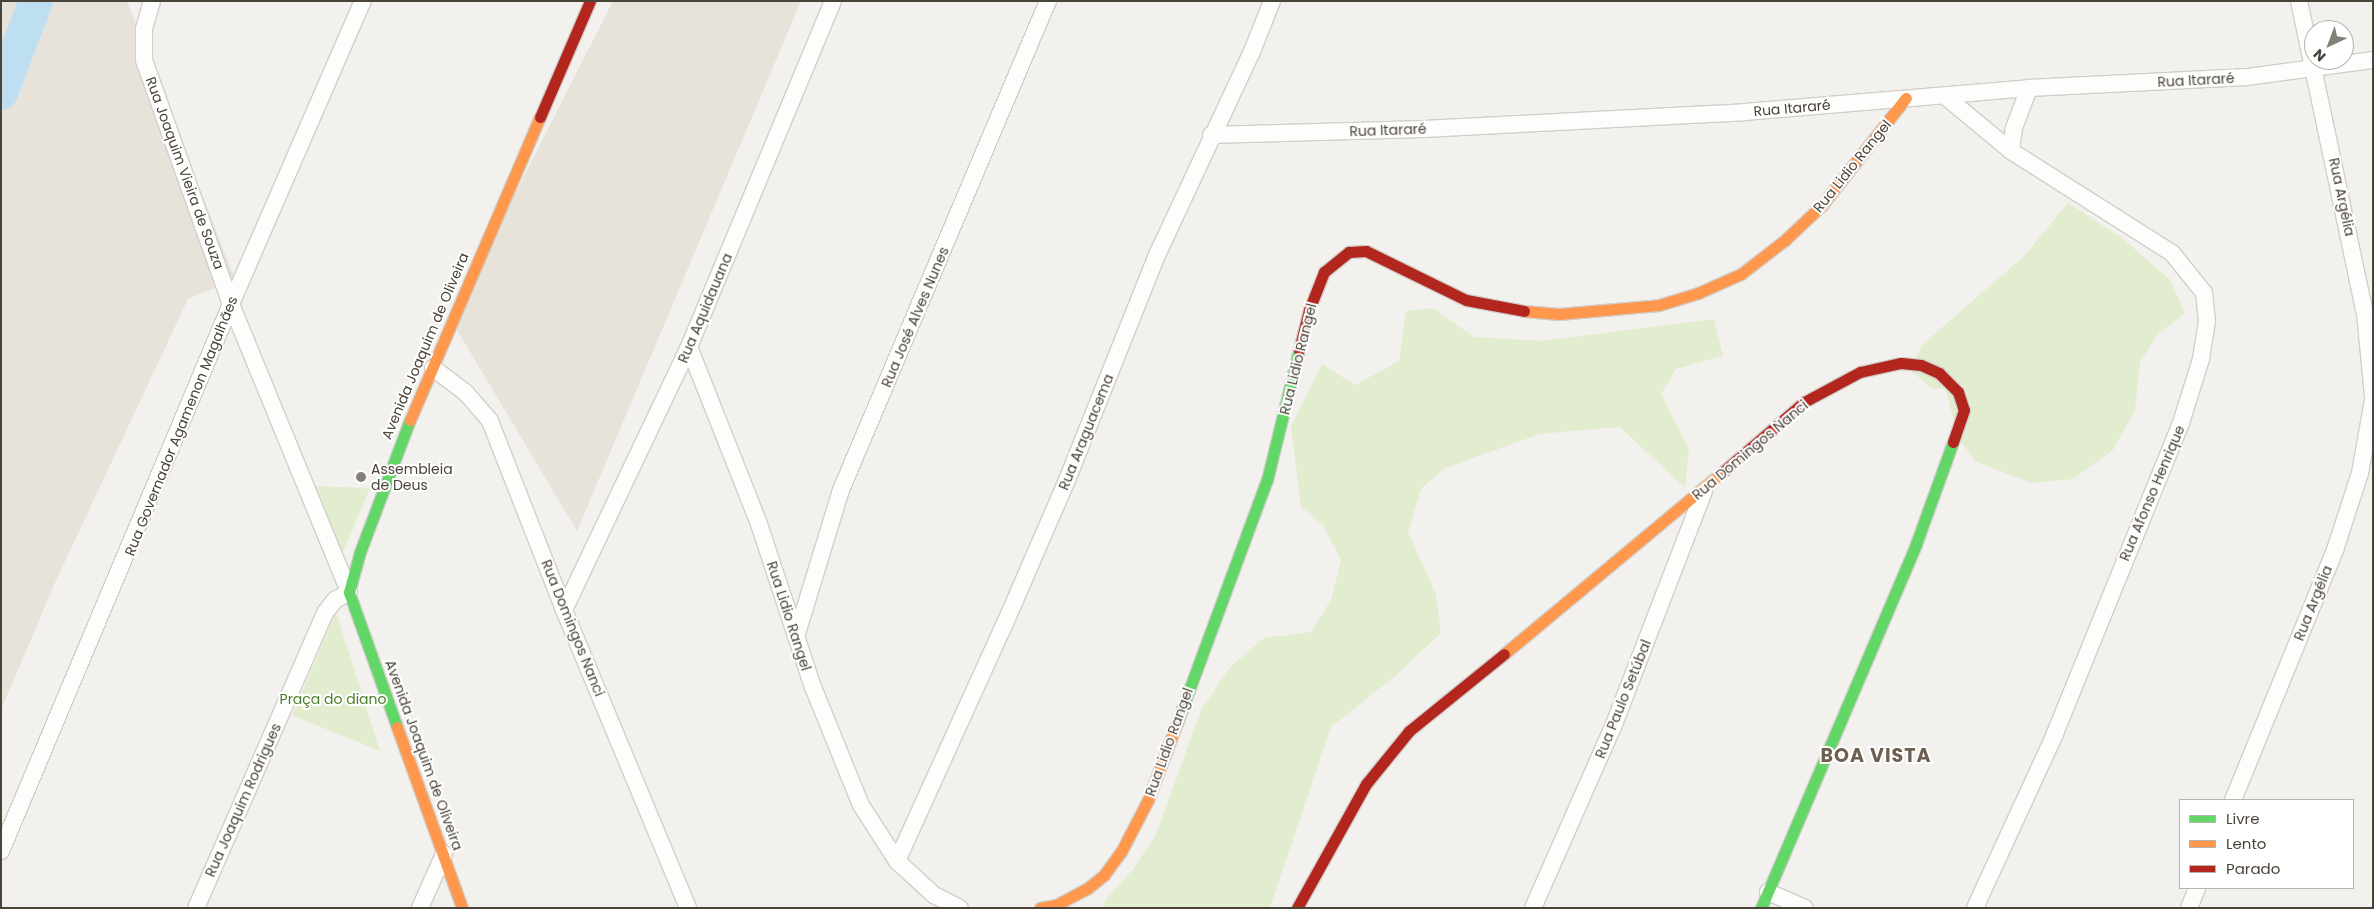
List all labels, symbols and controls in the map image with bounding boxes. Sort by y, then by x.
north arrow [2304,20,2354,70]
text: N [2309,44,2330,66]
street label: Rua Itararé [2157,70,2235,90]
street label: Rua Joaquim Vieira de Souza [142,74,228,272]
street label: Rua Itararé [1753,96,1831,120]
street label: Rua Lidio Rangel [1810,116,1894,216]
street label: Rua Itararé [1349,120,1427,140]
street label: Rua Argélia [2325,156,2359,238]
street label: Rua José Alves Nunes [878,244,952,390]
street label: Avenida Joaquim de Oliveira [378,250,472,442]
street label: Rua Aquidauana [674,251,736,365]
street label: Rua Governador Agamenon Magalhães [121,294,241,558]
street label: Rua Lidio Rangel [1276,302,1320,416]
street label: Rua Araguacema [1055,371,1117,493]
street label: Rua Domingos Nanci [1689,397,1811,503]
street label: Rua Afonso Henrique [2116,423,2188,563]
place label: Assembleia de Deus [371,461,453,494]
marker: Assembleia de Deus [355,471,367,483]
street label: Rua Domingos Nanci [538,557,608,699]
street label: Rua Lidio Rangel [763,559,815,673]
street label: Rua Argélia [2290,563,2336,643]
street label: Rua Paulo Setúbal [1591,637,1655,761]
street label: Avenida Joaquim de Oliveira [382,658,466,852]
street label: Rua Lidio Rangel [1142,685,1196,799]
park label: Praça do diano [280,691,386,707]
street label: Rua Joaquim Rodrigues [201,721,285,879]
district label: BOA VISTA [1819,745,1933,767]
legend [2179,799,2354,889]
text: Livre [2226,808,2259,829]
text: Lento [2226,833,2266,854]
text: Parado [2226,858,2280,879]

